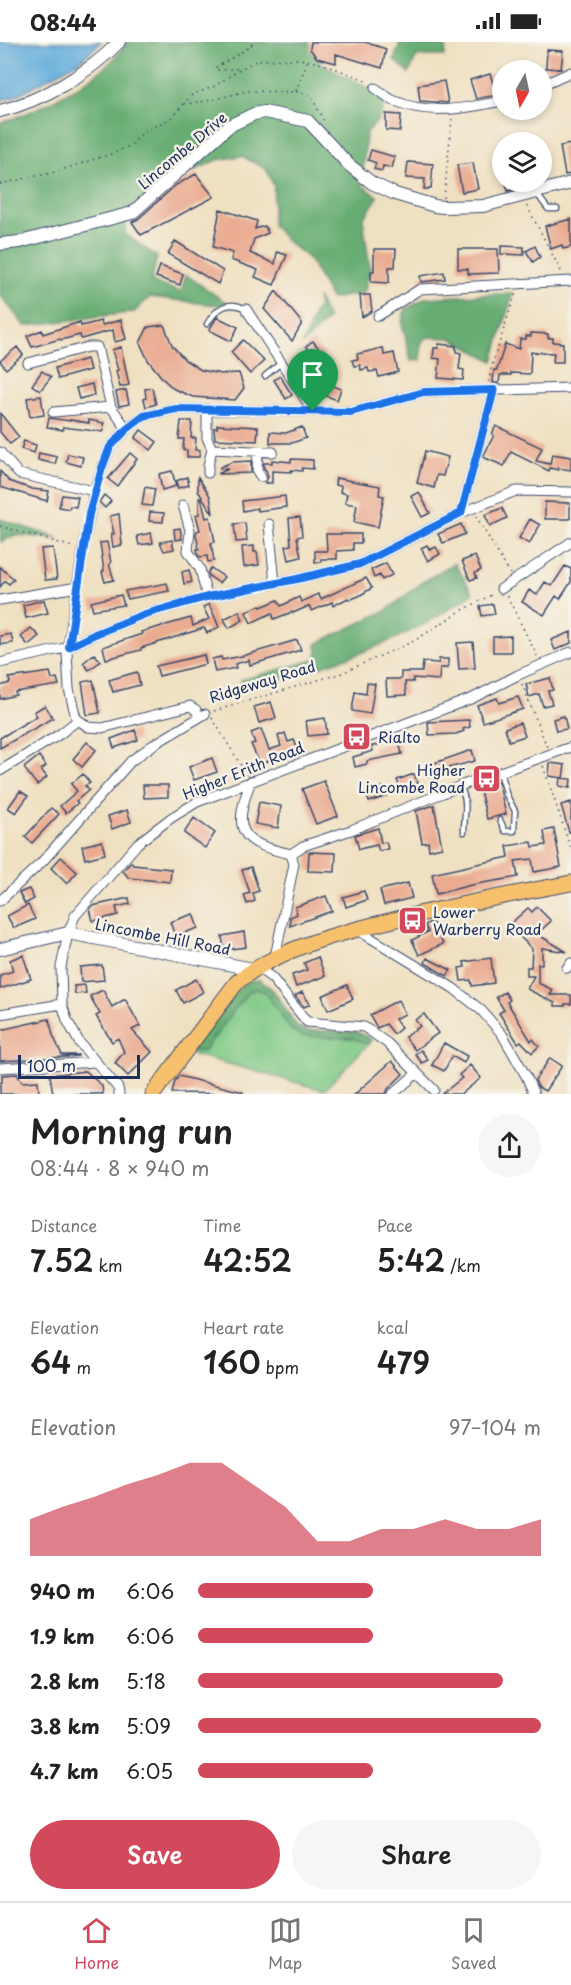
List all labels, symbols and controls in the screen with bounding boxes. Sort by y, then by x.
text: 08:44 [30,5,97,38]
north arrow [492,60,552,120]
map controls [492,60,552,192]
street label: Lincombe Drive [132,106,232,194]
button: layers [492,132,552,192]
pin [287,349,338,411]
icon: arrive [296,358,329,391]
street label: Ridgeway Road [206,654,318,708]
bus stop icon: Rialto [341,720,373,752]
place label: Rialto [378,725,421,748]
street label: Higher Erith Road [179,735,307,805]
place label: Higher Lincombe Road [358,758,465,798]
bus stop icon: Higher Lincombe Road [470,762,502,794]
place label: Lower Warberry Road [433,900,541,940]
bus stop icon: Lower Warberry Road [396,904,428,936]
street label: Lincombe Hill Road [93,912,233,960]
scale bar [18,1052,140,1080]
text: 100 m [27,1053,76,1077]
text: Morning run [30,1105,233,1155]
button: share [478,1114,541,1177]
text: 08:44 · 8 × 940 m [30,1153,209,1183]
text: Distance [30,1213,97,1237]
text: Time [203,1213,241,1237]
text: Pace [377,1213,413,1237]
text: 7.52 [30,1237,93,1282]
text: 42:52 [203,1237,292,1282]
text: 5:42 [377,1237,445,1282]
text: km [93,1253,123,1277]
text: /km [445,1253,481,1277]
text: Elevation [30,1315,99,1339]
text: Heart rate [203,1315,284,1339]
text: kcal [377,1315,409,1339]
text: 64 [30,1339,71,1384]
text: 160 [203,1339,261,1384]
text: 479 [377,1339,430,1384]
text: m [71,1355,91,1379]
text: bpm [261,1355,299,1379]
text: Elevation [30,1412,116,1442]
text: 97–104 m [449,1412,541,1442]
text: 940 m [30,1576,95,1606]
text: 6:06 [126,1576,174,1606]
text: 1.9 km [30,1621,95,1651]
text: 6:06 [126,1621,174,1651]
text: 2.8 km [30,1666,99,1696]
text: 5:18 [126,1666,166,1696]
text: 3.8 km [30,1711,100,1741]
text: 5:09 [126,1711,171,1741]
text: 4.7 km [30,1756,99,1786]
text: 6:05 [126,1756,173,1786]
button: Save [30,1820,280,1889]
button: Share [292,1820,541,1889]
tab: Home [74,1914,119,1974]
tab: Map [268,1914,302,1974]
tab: Saved [451,1914,497,1974]

